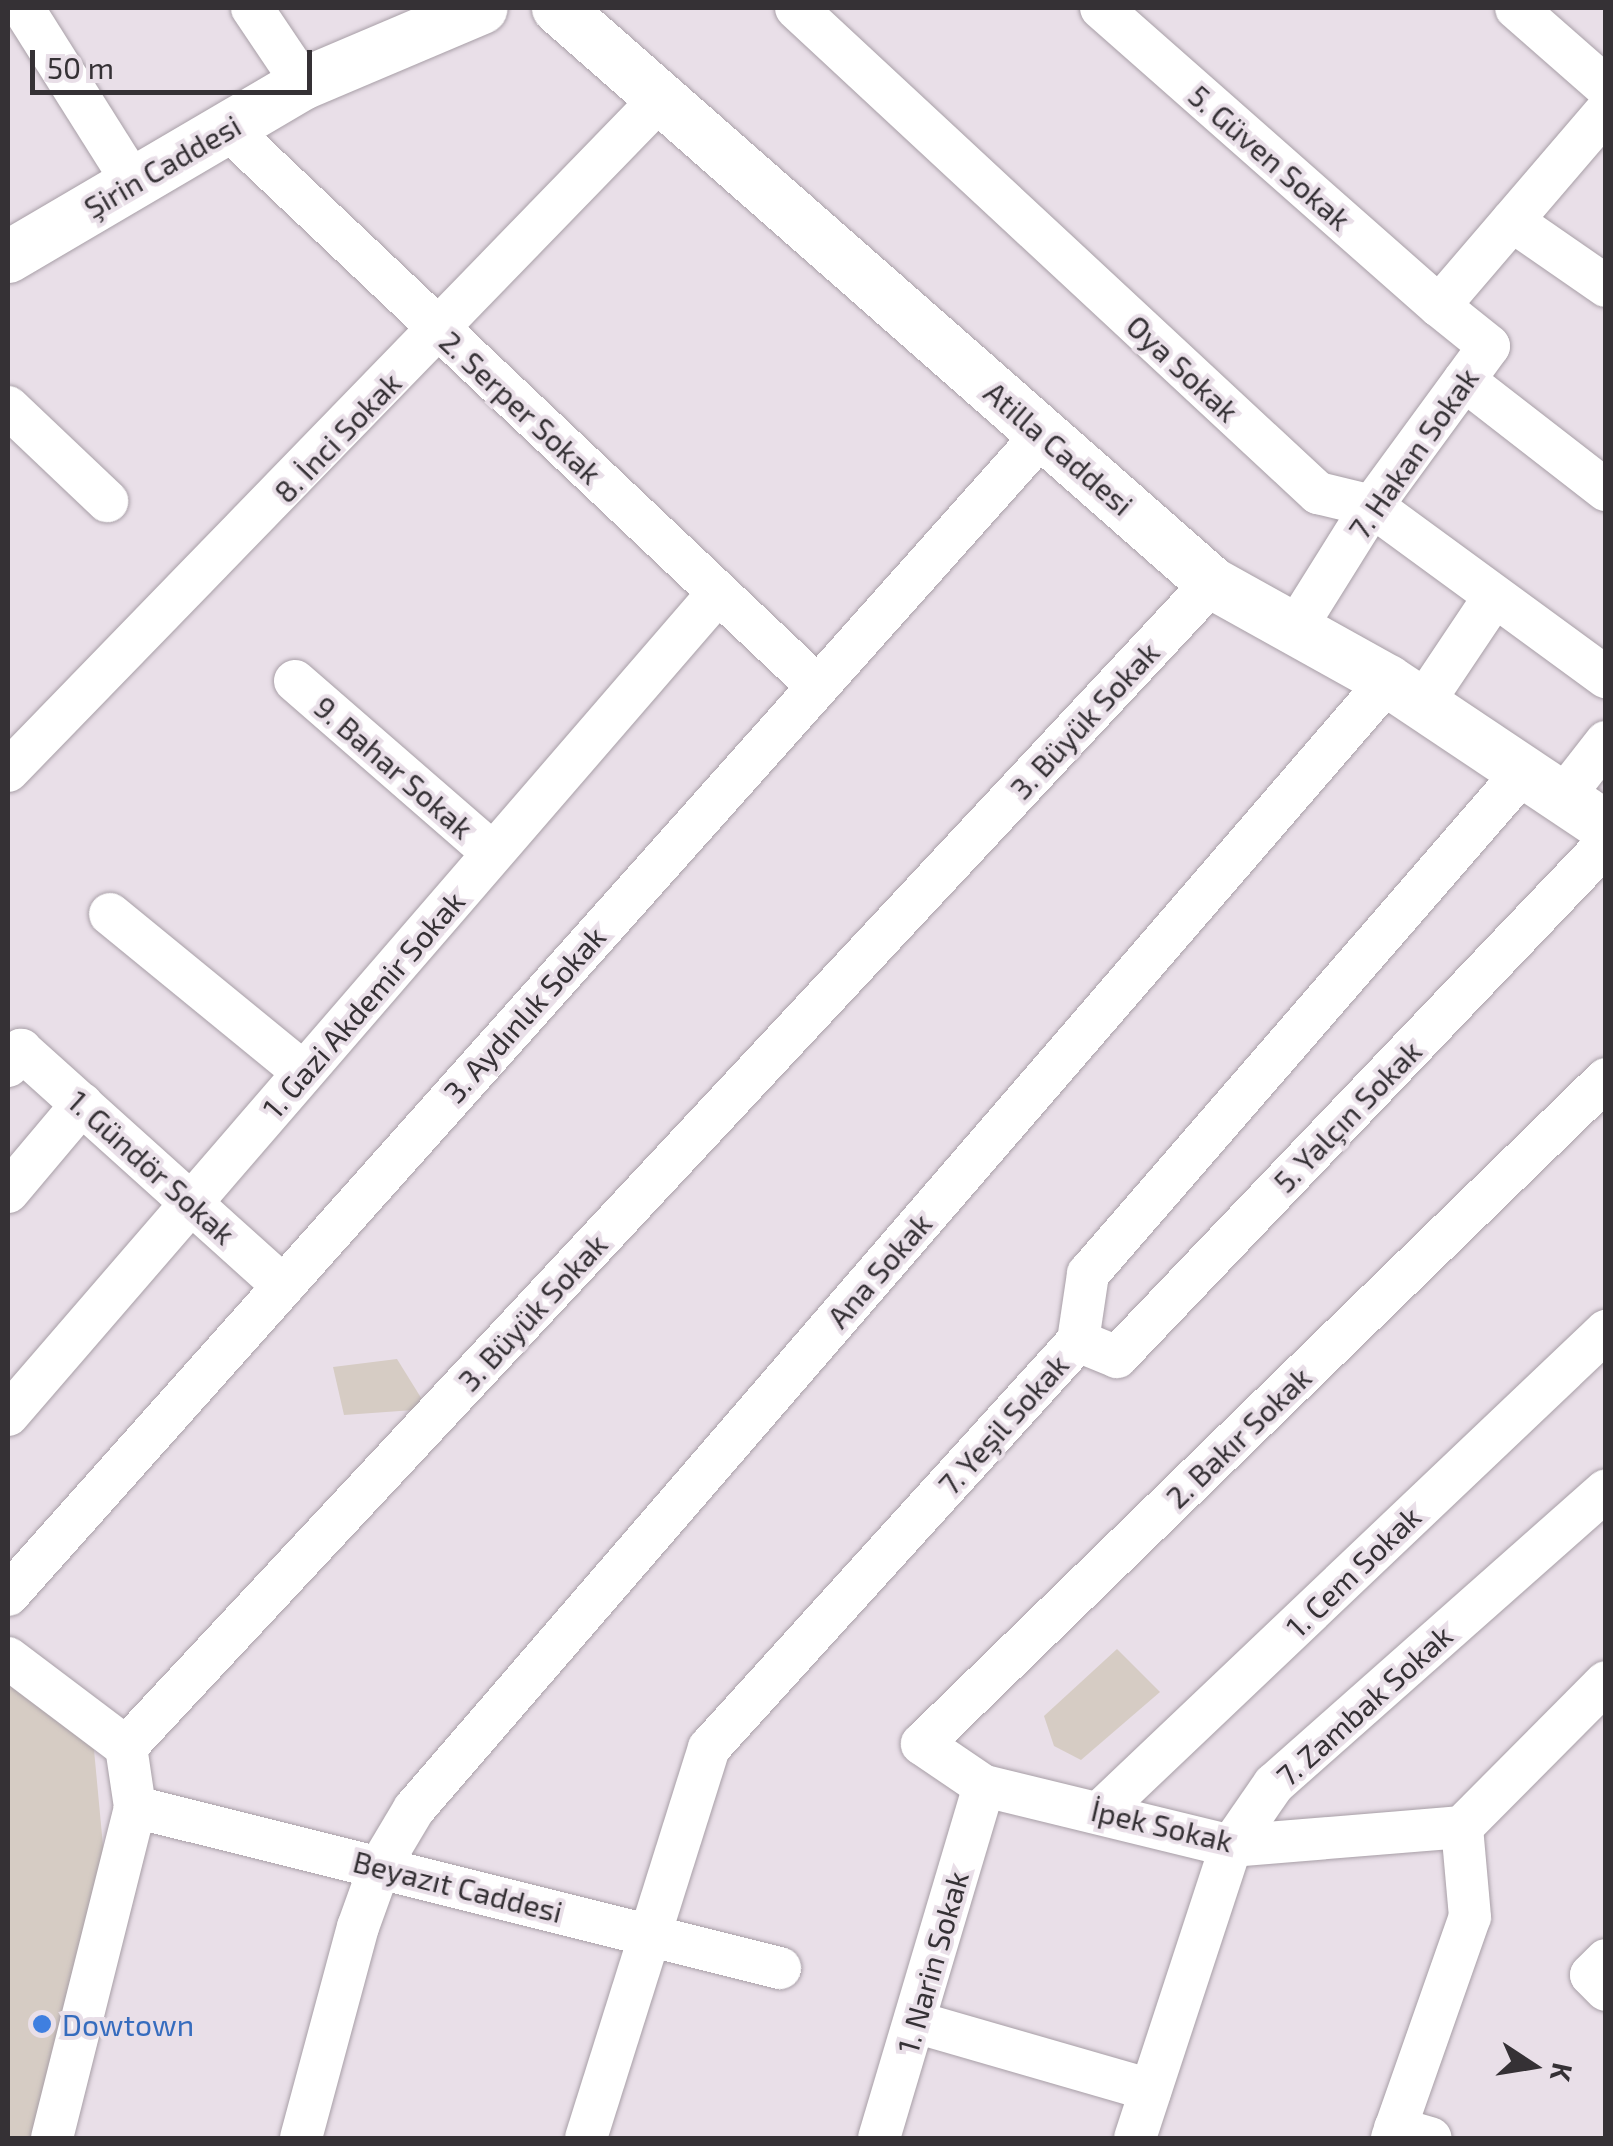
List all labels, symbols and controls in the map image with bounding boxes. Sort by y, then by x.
scale bar [35,30,318,92]
text: 50 m [47,49,114,85]
street label: 5. Güven Sokak [1182,77,1358,237]
street label: Şirin Caddesi [77,107,247,225]
street label: Oya Sokak [1120,307,1246,429]
street label: 2. Serper Sokak [432,323,610,491]
street label: 7. Hakan Sokak [1341,360,1485,546]
street label: 8. İnci Sokak [266,365,408,509]
street label: Atilla Caddesi [977,374,1141,522]
street label: 3. Büyük Sokak [1002,634,1166,806]
street label: 9. Bahar Sokak [307,688,481,846]
street label: 1. Gazi Akdemir Sokak [254,883,472,1125]
street label: 3. Aydınlık Sokak [435,918,613,1110]
street label: 5. Yalçın Sokak [1265,1032,1429,1200]
street label: 1. Gündör Sokak [61,1082,243,1252]
street label: Ana Sokak [819,1205,939,1335]
street label: 3. Büyük Sokak [450,1226,614,1398]
street label: 7. Yeşil Sokak [930,1346,1076,1502]
street label: 2. Bakır Sokak [1158,1359,1318,1515]
street label: 1. Cem Sokak [1278,1498,1428,1644]
street label: 7. Zambak Sokak [1269,1617,1459,1793]
street label: İpek Sokak [1088,1791,1236,1859]
street label: Beyazıt Caddesi [350,1843,566,1929]
street label: 1. Narin Sokak [889,1867,975,2057]
place label: Dowtown [62,2006,194,2042]
marker: Dowtown [31,2013,53,2035]
north arrow [1483,2016,1583,2116]
text: K [1544,2060,1581,2084]

